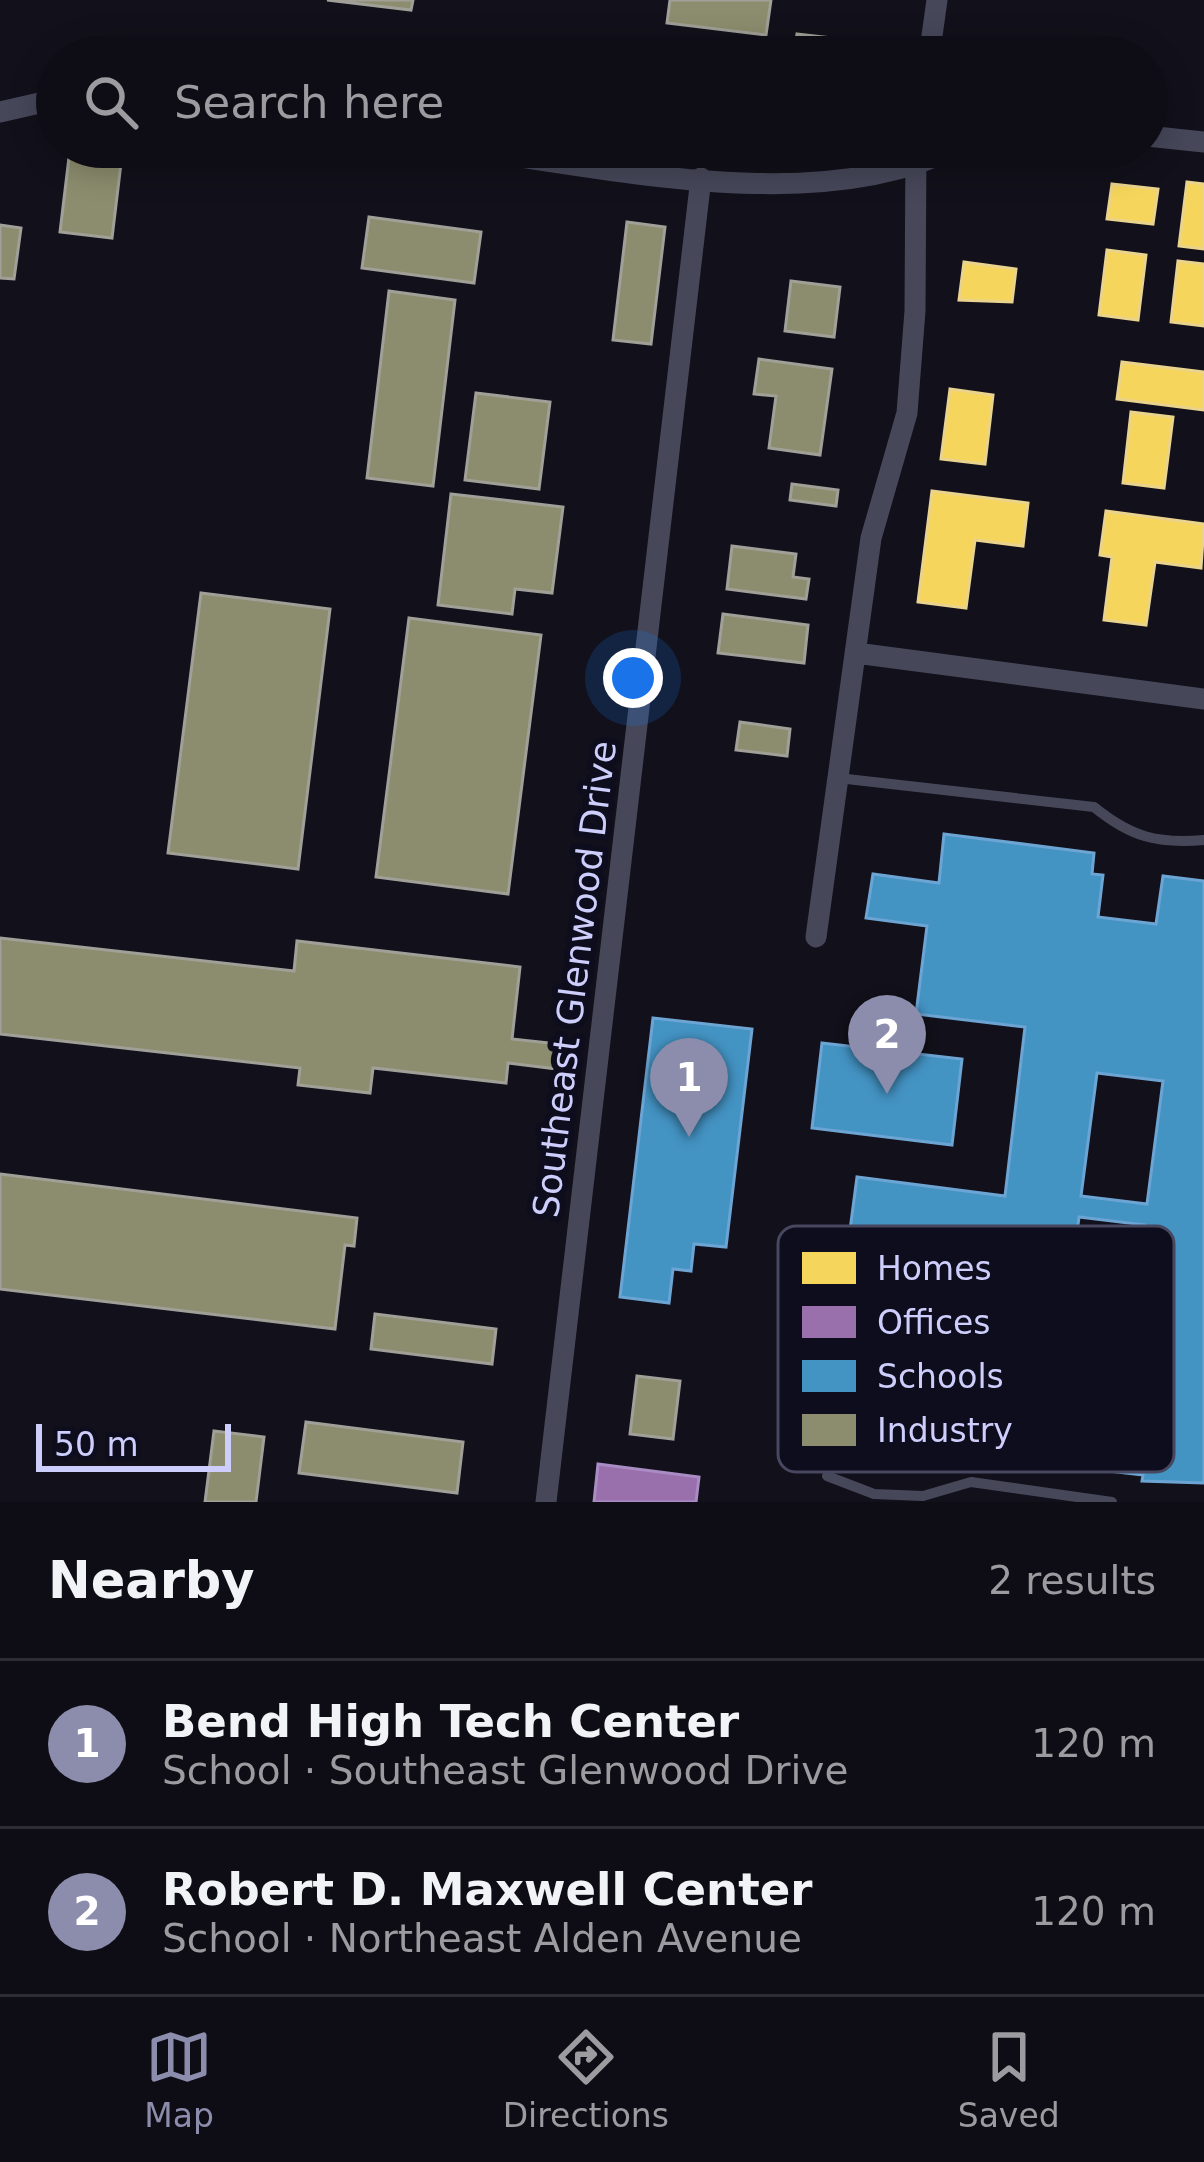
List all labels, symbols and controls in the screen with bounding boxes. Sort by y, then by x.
search box [36,36,1168,168]
icon: search [78,69,144,135]
text: Search here [174,76,444,129]
your location [603,648,663,708]
street label: Southeast Glenwood Drive [525,738,624,1220]
pin: 2 [848,995,926,1094]
pin: 1 [650,1038,728,1137]
legend [778,1226,1174,1472]
text: Homes [877,1249,992,1288]
text: Offices [877,1303,991,1342]
text: Schools [877,1357,1004,1396]
text: Industry [877,1411,1013,1450]
scale bar [36,1418,231,1471]
text: 50 m [54,1425,139,1464]
text: Nearby [48,1551,255,1610]
text: 2 results [988,1558,1156,1603]
text: Bend High Tech Center [162,1695,739,1748]
text: 1 [73,1721,101,1766]
text: 120 m [1031,1721,1156,1766]
text: School · Southeast Glenwood Drive [162,1748,848,1793]
text: Robert D. Maxwell Center [162,1863,812,1916]
text: 2 [73,1889,101,1934]
text: 120 m [1031,1889,1156,1934]
text: School · Northeast Alden Avenue [162,1916,802,1961]
tab: Map [144,2024,214,2135]
tab: Directions [503,2024,669,2135]
tab: Saved [958,2024,1060,2135]

